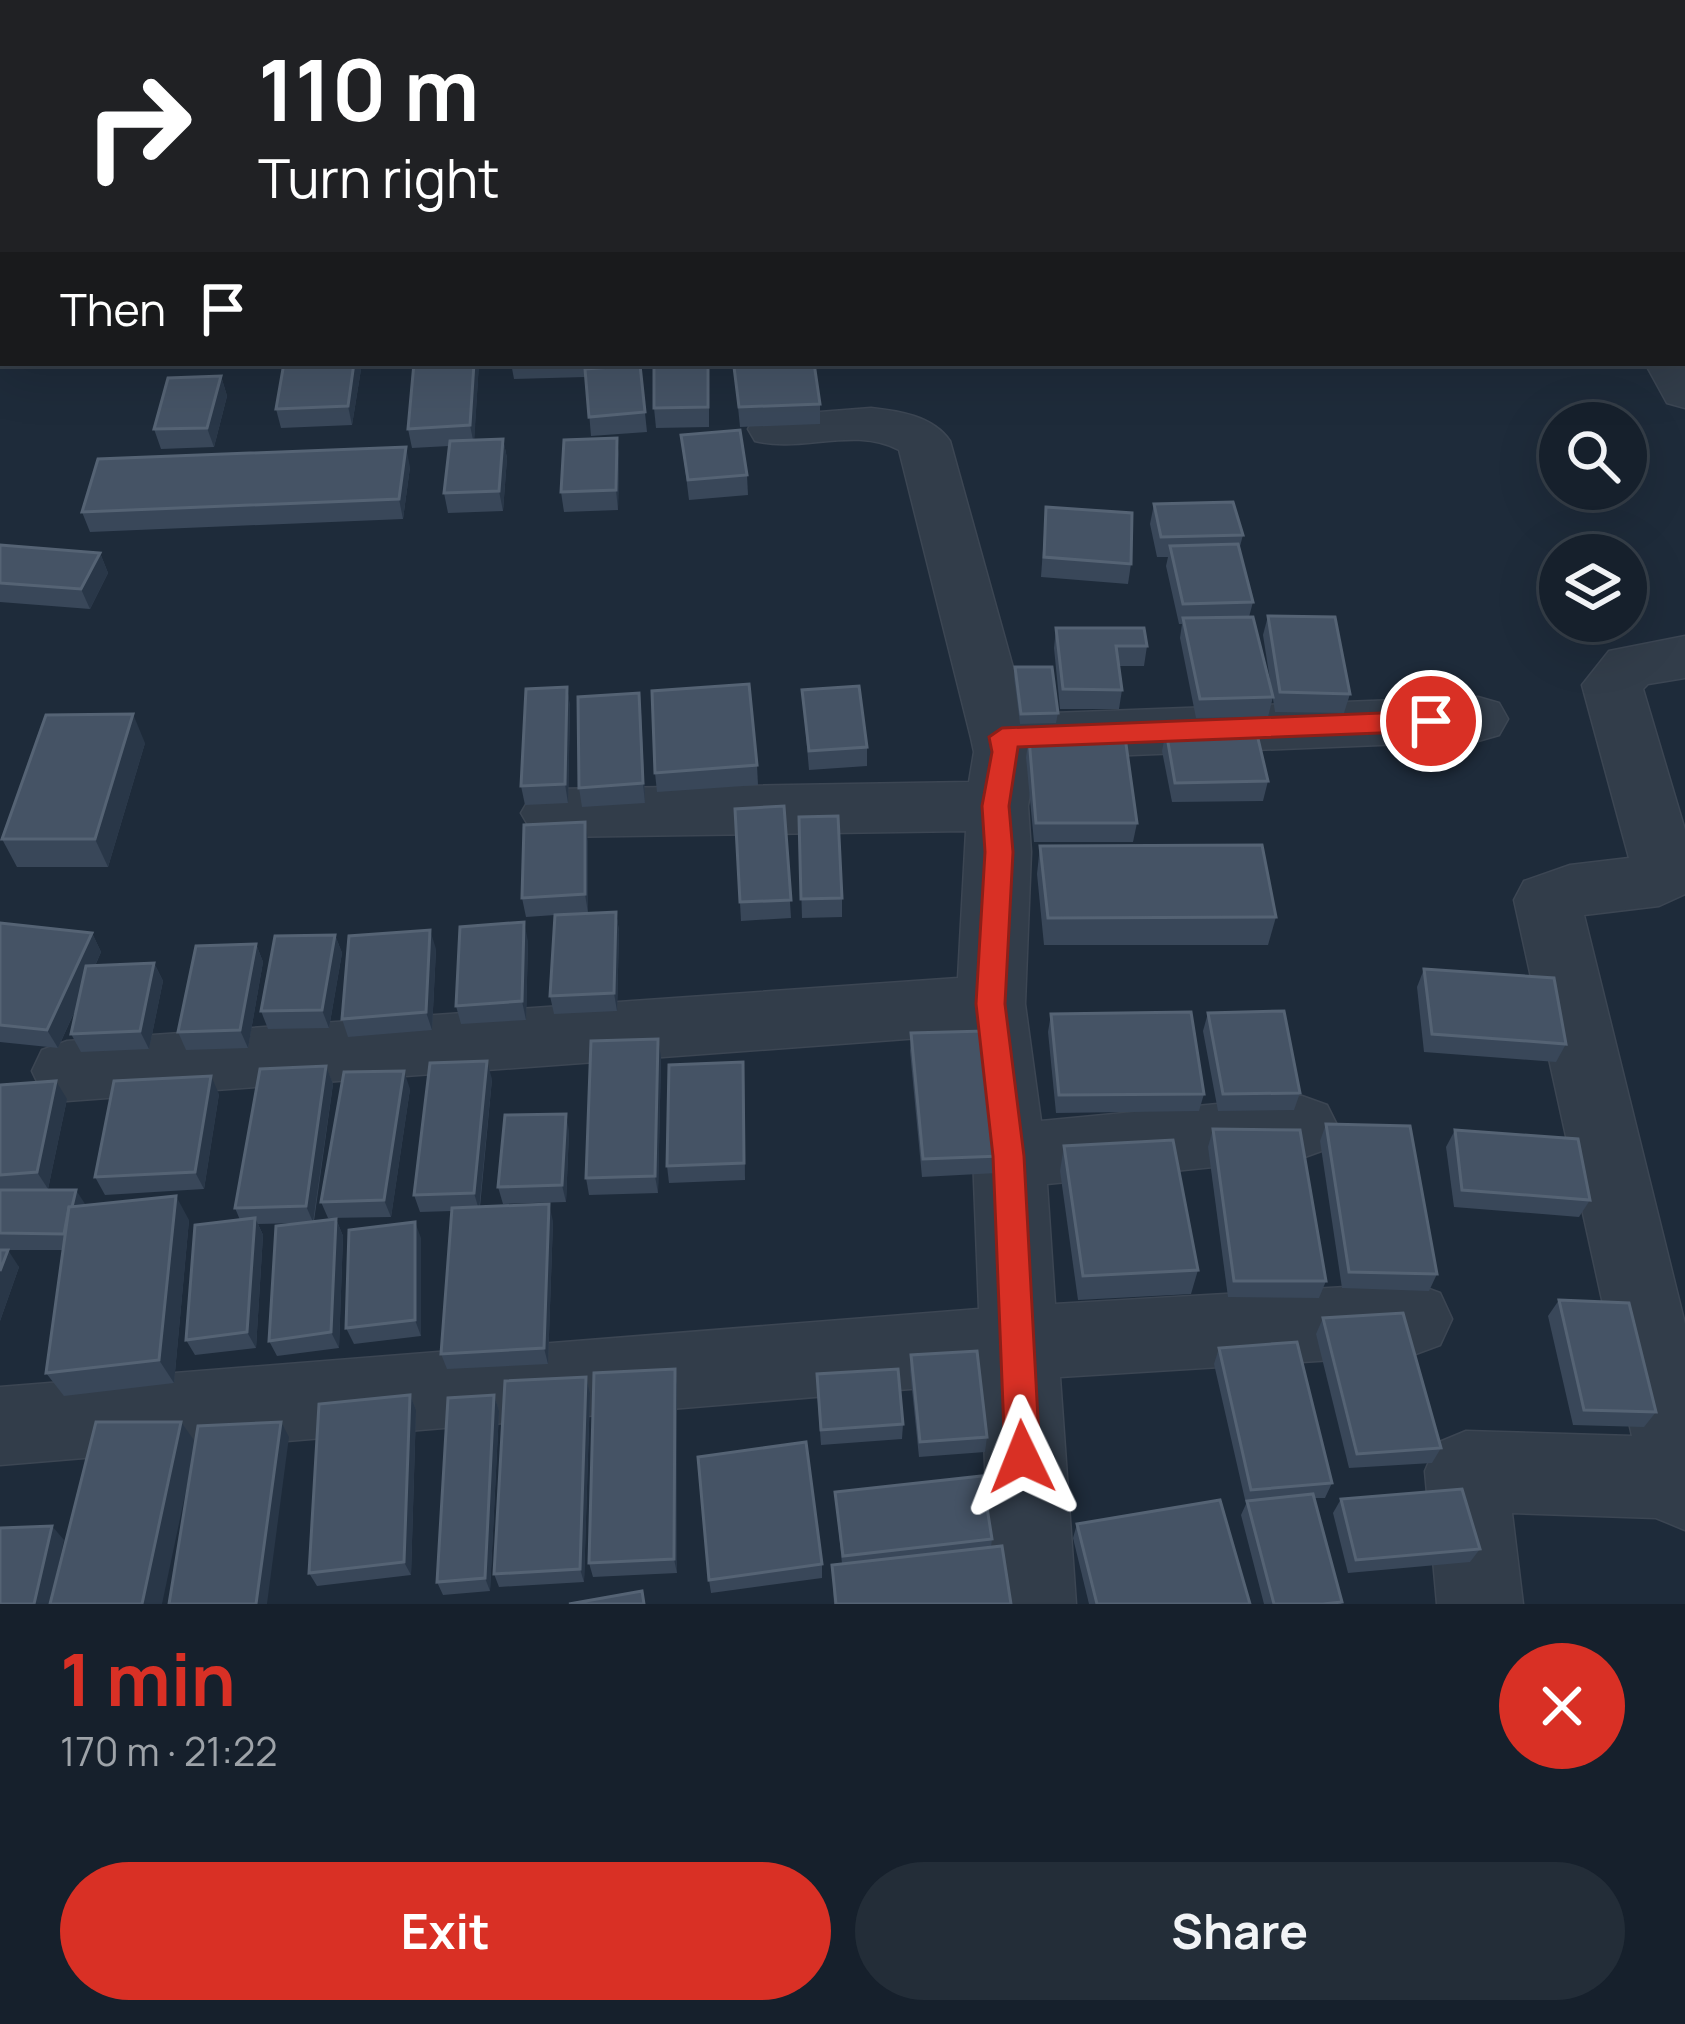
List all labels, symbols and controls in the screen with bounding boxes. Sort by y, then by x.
text: 110 m [258,31,479,146]
icon: right [60,48,216,204]
text: Turn right [258,140,500,214]
icon: arrive [190,276,256,342]
text: Then [60,278,166,340]
map controls [1539,402,1647,642]
button: search [1539,402,1647,510]
button: layers [1539,534,1647,642]
pin [1380,670,1482,772]
icon: arrive [1398,688,1464,754]
position arrow [959,1394,1085,1520]
text: 1 min [60,1629,236,1728]
button: close [1499,1643,1625,1769]
text: 170 m · 21:22 [60,1724,277,1778]
button: Exit [60,1862,831,2000]
button: Share [855,1862,1625,2000]

